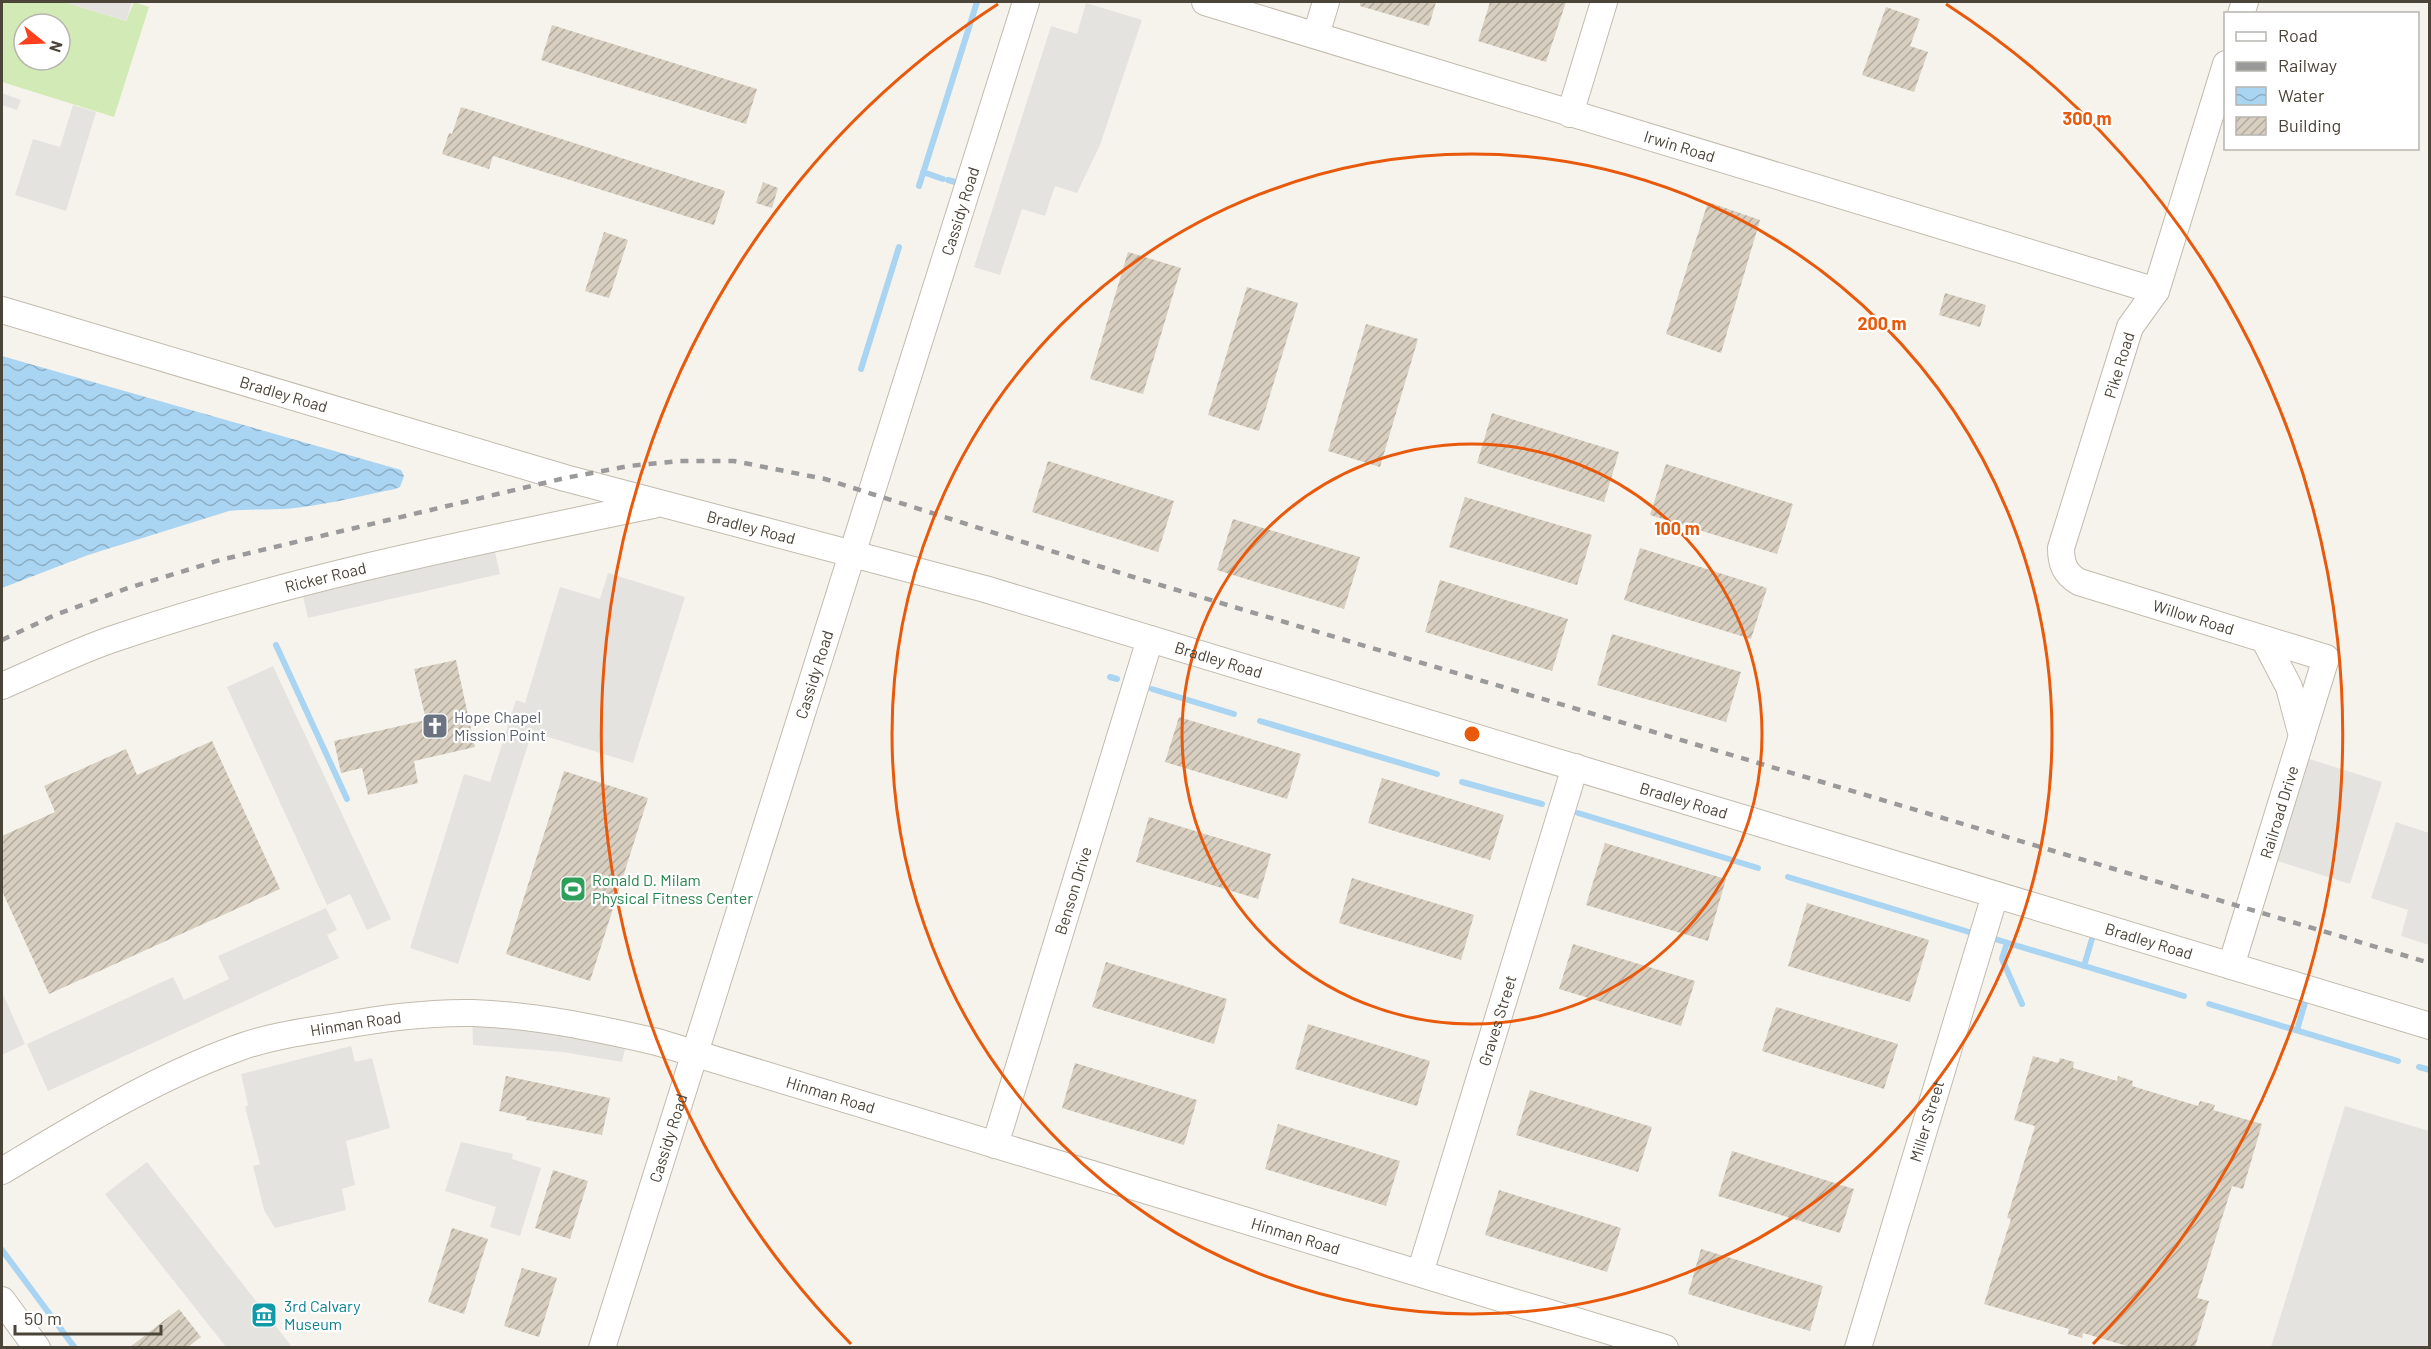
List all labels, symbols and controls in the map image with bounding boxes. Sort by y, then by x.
north arrow [12,12,72,72]
legend [2224,12,2419,150]
text: Road [2278,24,2318,46]
text: N [46,39,67,55]
text: Railway [2278,54,2337,76]
text: Water [2278,84,2325,106]
text: 300 m [2063,107,2111,129]
text: Building [2278,114,2341,136]
street label: Irwin Road [1642,126,1718,165]
street label: Cassidy Road [937,164,983,258]
text: 200 m [1857,312,1907,334]
street label: Pike Road [2099,329,2138,400]
street label: Bradley Road [238,372,330,416]
street label: Bradley Road [705,506,798,547]
text: 100 m [1654,517,1700,539]
street label: Ricker Road [283,557,368,596]
street label: Willow Road [2151,595,2237,638]
street label: Cassidy Road [791,628,836,721]
street label: Bradley Road [1173,637,1265,681]
place label: Hope Chapel Mission Point [454,707,546,744]
church icon: Hope Chapel Mission Point [420,711,450,741]
centre of rings [1462,724,1482,744]
street label: Railroad Drive [2255,763,2302,861]
street label: Bradley Road [1638,778,1730,822]
street label: Benson Drive [1050,844,1095,937]
place label: Ronald D. Milam Physical Fitness Center [592,870,753,907]
sports icon: Ronald D. Milam Physical Fitness Center [558,874,588,904]
street label: Bradley Road [2103,918,2195,963]
street label: Graves Street [1474,973,1520,1068]
street label: Hinman Road [309,1007,402,1039]
street label: Hinman Road [784,1072,878,1117]
street label: Miller Street [1905,1078,1947,1164]
street label: Cassidy Road [645,1091,690,1185]
street label: Hinman Road [1249,1213,1343,1258]
place label: 3rd Calvary Museum [284,1296,361,1333]
scale bar [15,1298,160,1336]
museum icon: 3rd Calvary Museum [249,1300,279,1330]
text: 50 m [24,1307,62,1329]

